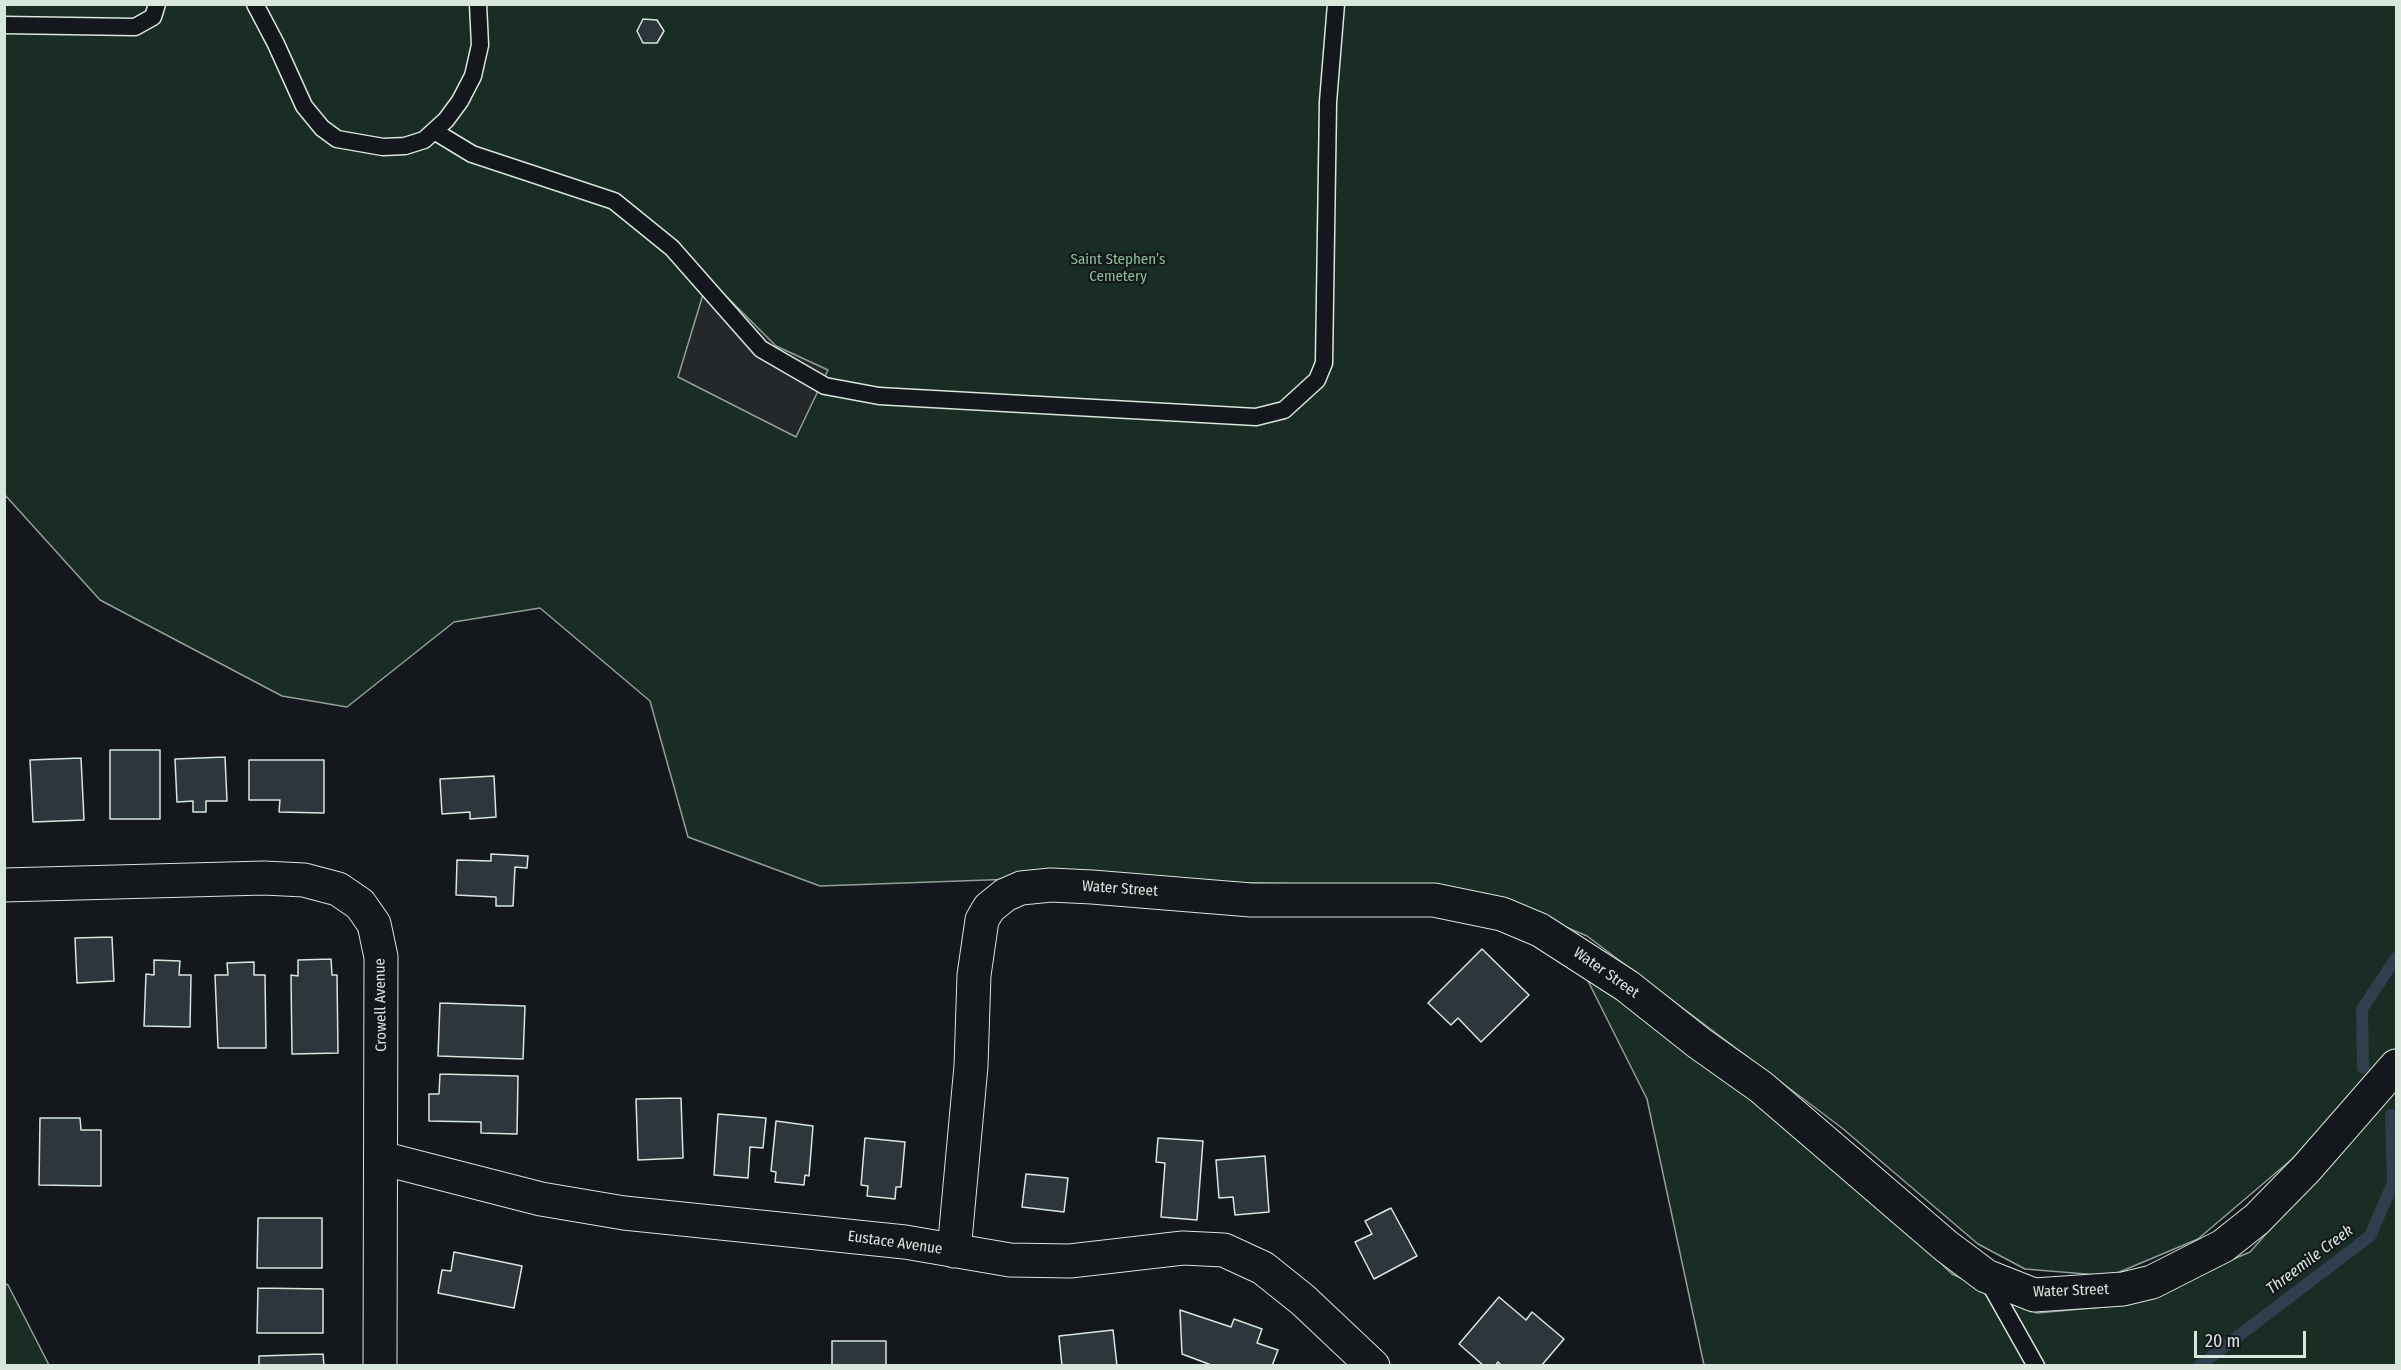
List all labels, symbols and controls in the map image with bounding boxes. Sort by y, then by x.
park label: Saint Stephen’s Cemetery [1071,251,1165,286]
street label: Water Street [1082,877,1158,901]
street label: Water Street [1570,944,1642,1002]
street label: Crowell Avenue [371,958,391,1052]
water label: Threemile Creek [2263,1221,2357,1299]
street label: Eustace Avenue [847,1227,943,1259]
street label: Water Street [2033,1281,2109,1301]
scale bar [2197,1319,2310,1357]
text: 20 m [2205,1330,2240,1352]

